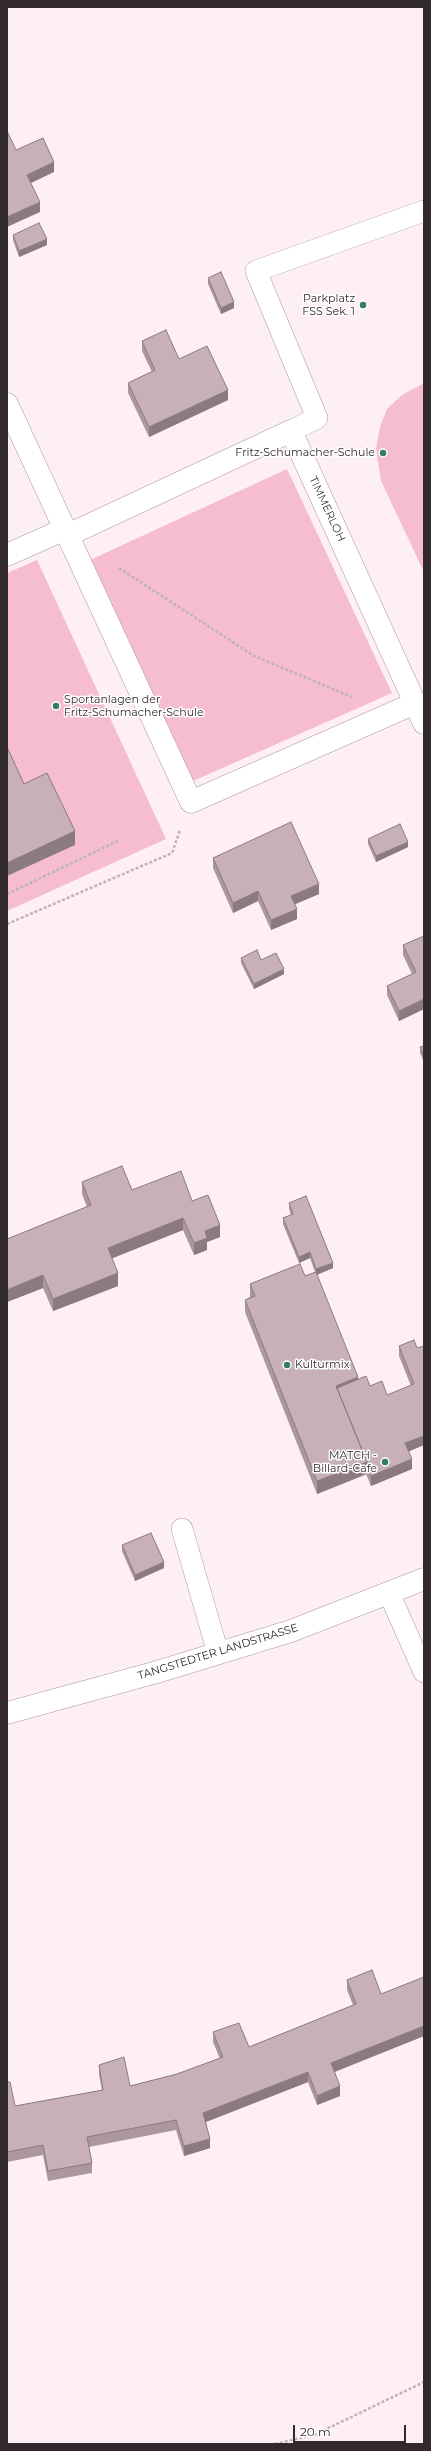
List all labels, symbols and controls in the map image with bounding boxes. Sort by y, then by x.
place label: Parkplatz FSS Sek. 1 [302,292,355,318]
marker: Parkplatz FSS Sek. 1 [358,300,368,310]
place label: Fritz-Schumacher-Schule [235,446,375,460]
marker: Fritz-Schumacher-Schule [378,448,388,458]
street label: TIMMERLOH [306,474,348,544]
place label: Sportanlagen der Fritz-Schumacher-Schule [64,693,204,719]
marker: Sportanlagen der Fritz-Schumacher-Schule [51,701,61,711]
place label: Kulturmix [295,1358,350,1372]
marker: Kulturmix [282,1360,292,1370]
place label: MATCH - Billard-Cafe [313,1449,377,1475]
marker: MATCH - Billard-Cafe [380,1457,390,1467]
street label: TANGSTEDTER LANDSTRASSE [136,1621,300,1683]
scale bar [295,2417,408,2443]
text: 20 m [300,2424,331,2439]

